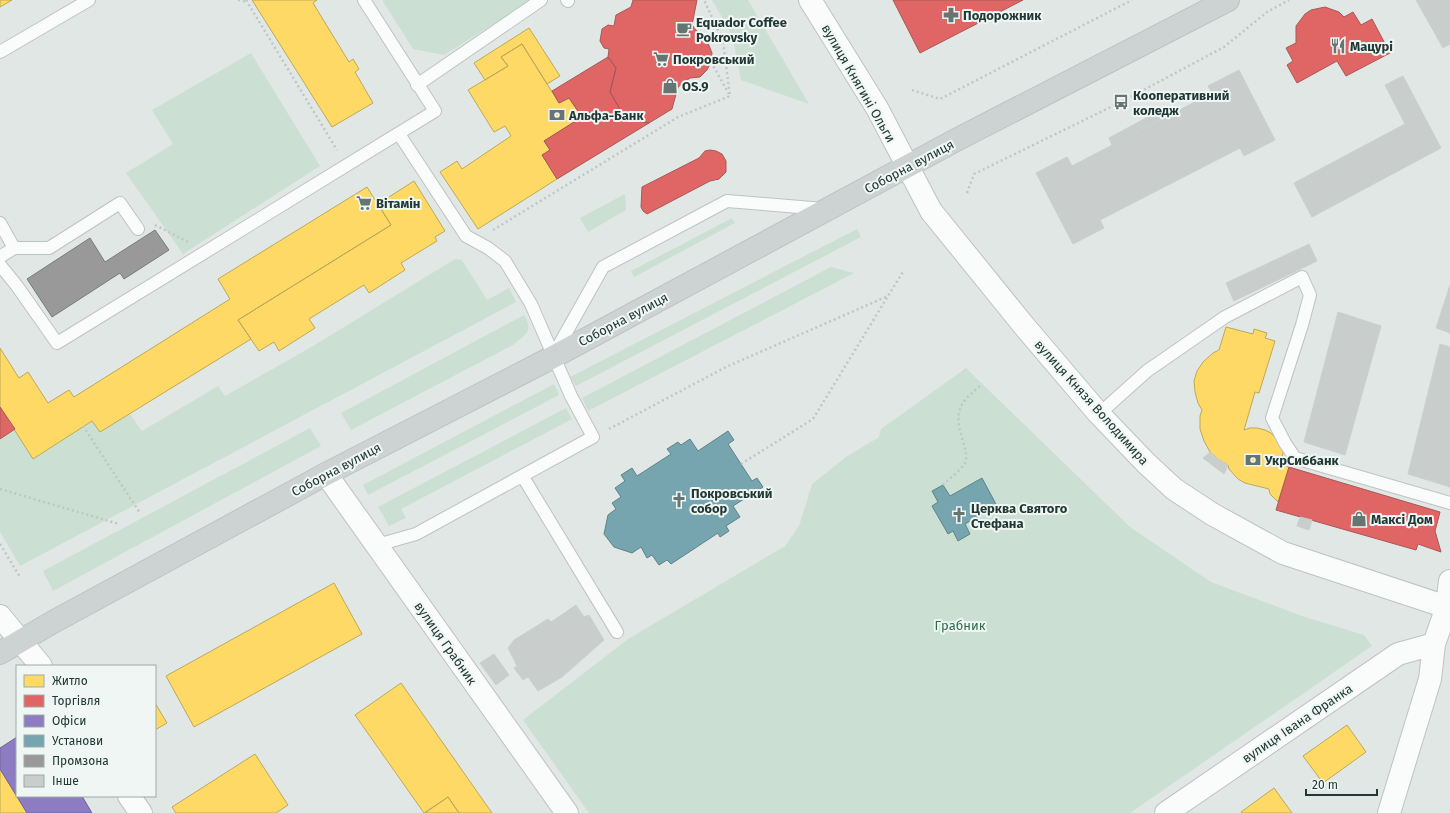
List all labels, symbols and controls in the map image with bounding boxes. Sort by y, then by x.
pharmacy icon: Подорожник [942,6,960,24]
place label: Подорожник [963,8,1042,23]
place label: Equador Coffee Pokrovsky [696,15,787,45]
cafe icon: Equador Coffee Pokrovsky [675,20,693,38]
street label: вулиця Княгині Ольги [819,21,899,145]
restaurant icon: Мацурі [1329,37,1347,55]
place label: Мацурі [1350,39,1393,54]
supermarket icon: Покровський [652,50,670,68]
place label: Покровський [673,52,754,67]
shop icon: OS.9 [661,77,679,95]
place label: OS.9 [682,79,709,94]
place label: Кооперативний коледж [1133,88,1229,118]
bus stop icon: Кооперативний коледж [1112,93,1130,111]
bank icon: Альфа-Банк [548,106,566,124]
place label: Альфа-Банк [568,108,644,123]
street label: Соборна вулиця [862,137,957,196]
supermarket icon: Вітамін [355,194,373,212]
place label: Вітамін [376,196,420,211]
street label: Соборна вулиця [576,290,671,349]
street label: вулиця Князя Володимира [1031,337,1152,468]
street label: Соборна вулиця [289,440,384,499]
bank icon: УкрСиббанк [1244,451,1262,469]
place label: УкрСиббанк [1264,453,1340,468]
place label: Покровський собор [691,486,772,516]
church icon: Покровський собор [670,491,688,509]
place label: Церква Святого Стефана [971,501,1068,531]
church icon: Церква Святого Стефана [950,506,968,524]
shop icon: Максі Дом [1350,510,1368,528]
place label: Максі Дом [1371,512,1433,527]
street label: вулиця Грабник [411,599,480,688]
park label: Грабник [934,618,986,633]
legend [16,665,156,797]
text: Житло [52,674,88,688]
street label: вулиця Івана Франка [1239,681,1355,766]
text: Торгівля [52,694,100,708]
text: Офіси [52,714,86,728]
text: Установи [52,734,103,748]
text: Промзона [52,754,109,768]
scale bar [1306,771,1377,797]
text: Інше [52,774,79,788]
text: 20 m [1312,778,1338,792]

